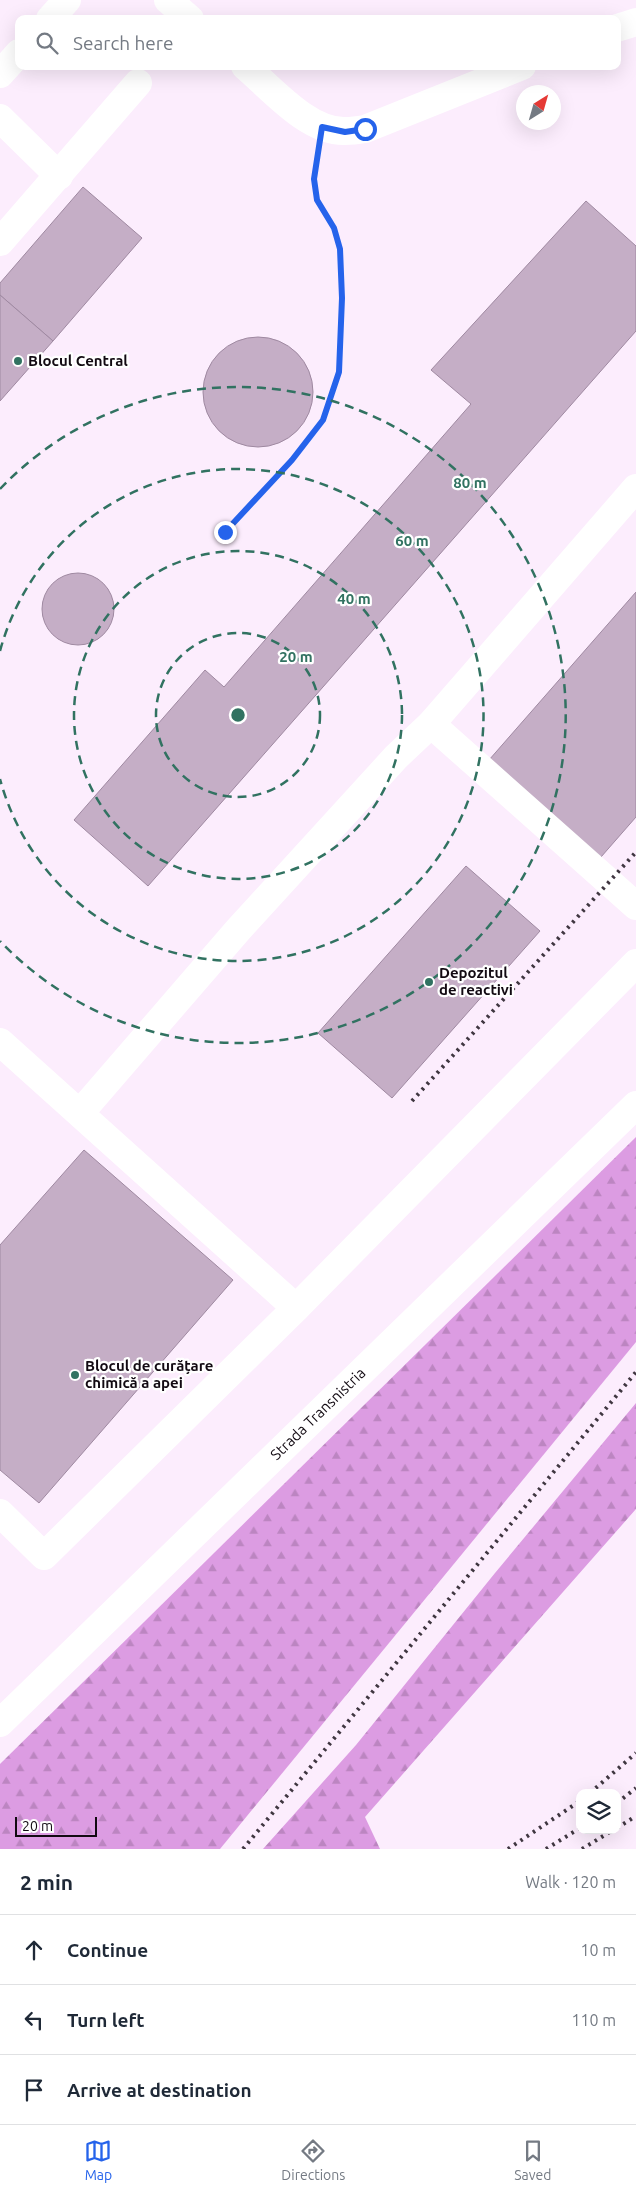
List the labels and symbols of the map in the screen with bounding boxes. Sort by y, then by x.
north arrow [516,85,561,130]
route start [354,118,377,141]
place label: Blocul Central [28,352,128,369]
marker: Blocul Central [12,355,24,367]
text: 80 m [453,474,487,491]
route end [214,521,237,544]
text: 60 m [395,532,429,549]
text: 40 m [337,590,371,607]
text: 20 m [279,648,313,665]
centre of rings [229,706,247,724]
place label: Depozitul de reaсtivi [439,964,513,998]
marker: Depozitul de reaсtivi [423,976,435,988]
place label: Blocul de curățare chimică a apei [85,1357,213,1391]
street label: Strada Transnistria [267,1364,369,1463]
marker: Blocul de curățare chimică a apei [69,1369,81,1381]
scale bar [15,1814,98,1837]

